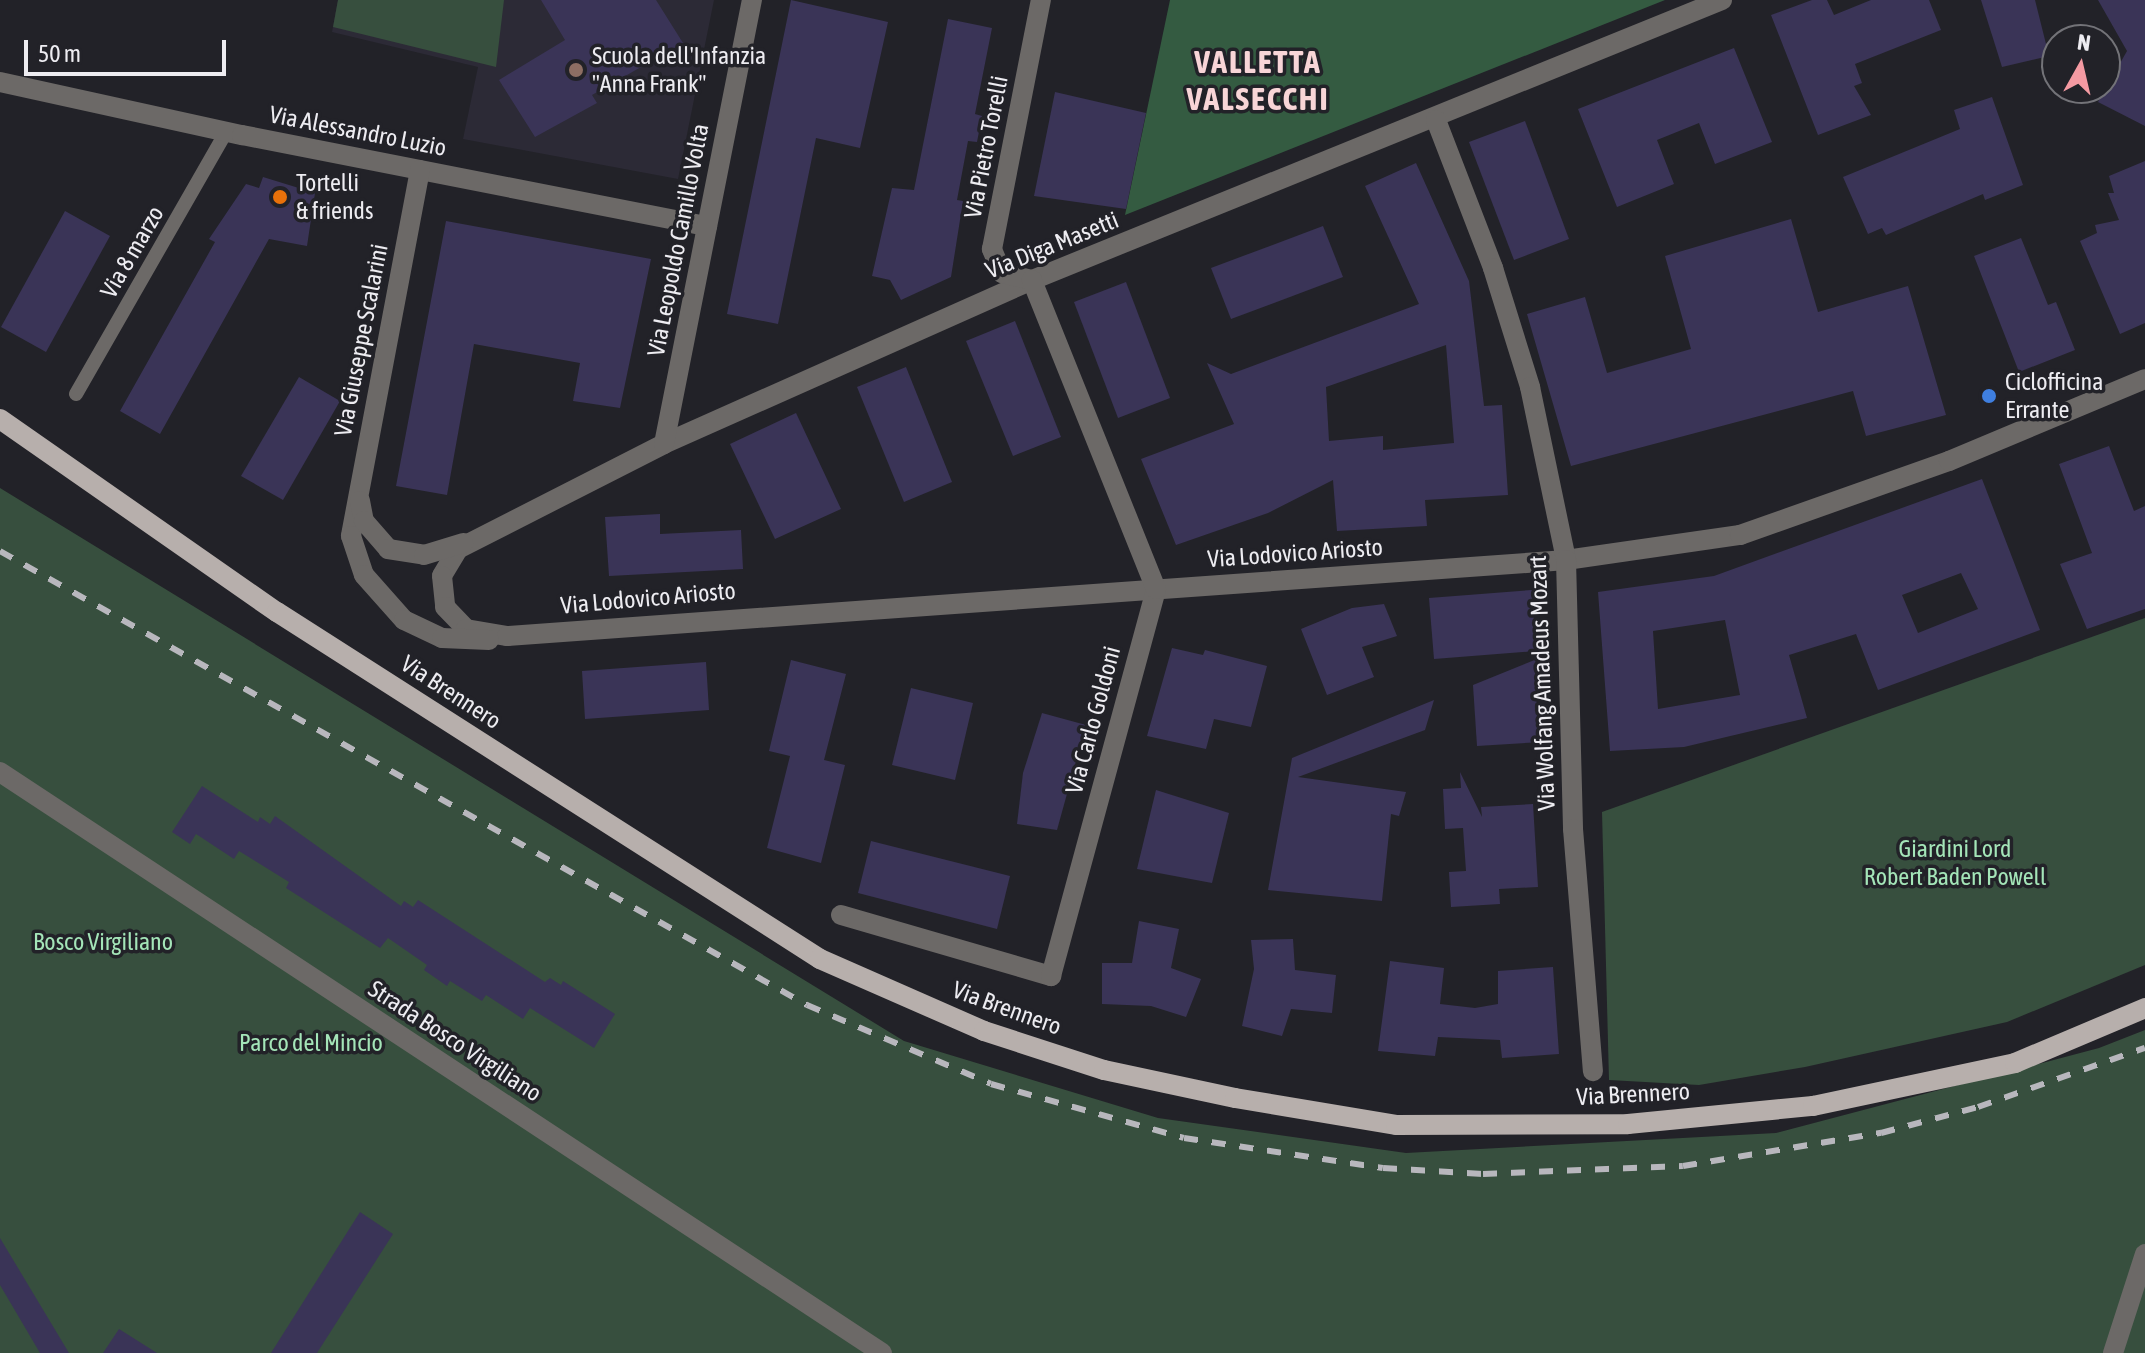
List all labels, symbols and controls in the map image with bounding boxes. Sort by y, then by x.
scale bar [28,24,230,74]
north arrow [2041,24,2121,104]
text: N [2076,28,2092,56]
text: 50 m [38,40,81,67]
place label: Scuola dell'Infanzia "Anna Frank" [592,42,766,98]
district label: VALLETTA VALSECCHI [1186,44,1330,119]
marker: Scuola dell'Infanzia "Anna Frank" [567,61,585,79]
street label: Via Pietro Torelli [958,73,1014,221]
street label: Via Alessandro Luzio [267,100,449,162]
street label: Via Leopoldo Camillo Volta [641,121,715,359]
place label: Tortelli & friends [296,169,373,225]
marker: Tortelli & friends [271,188,289,206]
street label: Via 8 marzo [94,201,170,303]
street label: Via Diga Masetti [981,205,1123,285]
street label: Via Giuseppe Scalarini [328,241,394,439]
place label: Ciclofficina Errante [2005,368,2103,424]
marker: Ciclofficina Errante [1980,387,1998,405]
street label: Via Lodovico Ariosto [1206,533,1384,573]
street label: Via Wolfang Amadeus Mozart [1523,555,1561,811]
street label: Via Lodovico Ariosto [559,576,737,620]
street label: Via Carlo Goldoni [1059,643,1127,797]
street label: Via Brennero [396,649,506,735]
park label: Giardini Lord Robert Baden Powell [1864,835,2046,891]
park label: Bosco Virgiliano [33,928,173,956]
street label: Strada Bosco Virgiliano [363,974,547,1108]
street label: Via Brennero [949,975,1065,1041]
park label: Parco del Mincio [239,1029,383,1057]
street label: Via Brennero [1576,1077,1690,1111]

